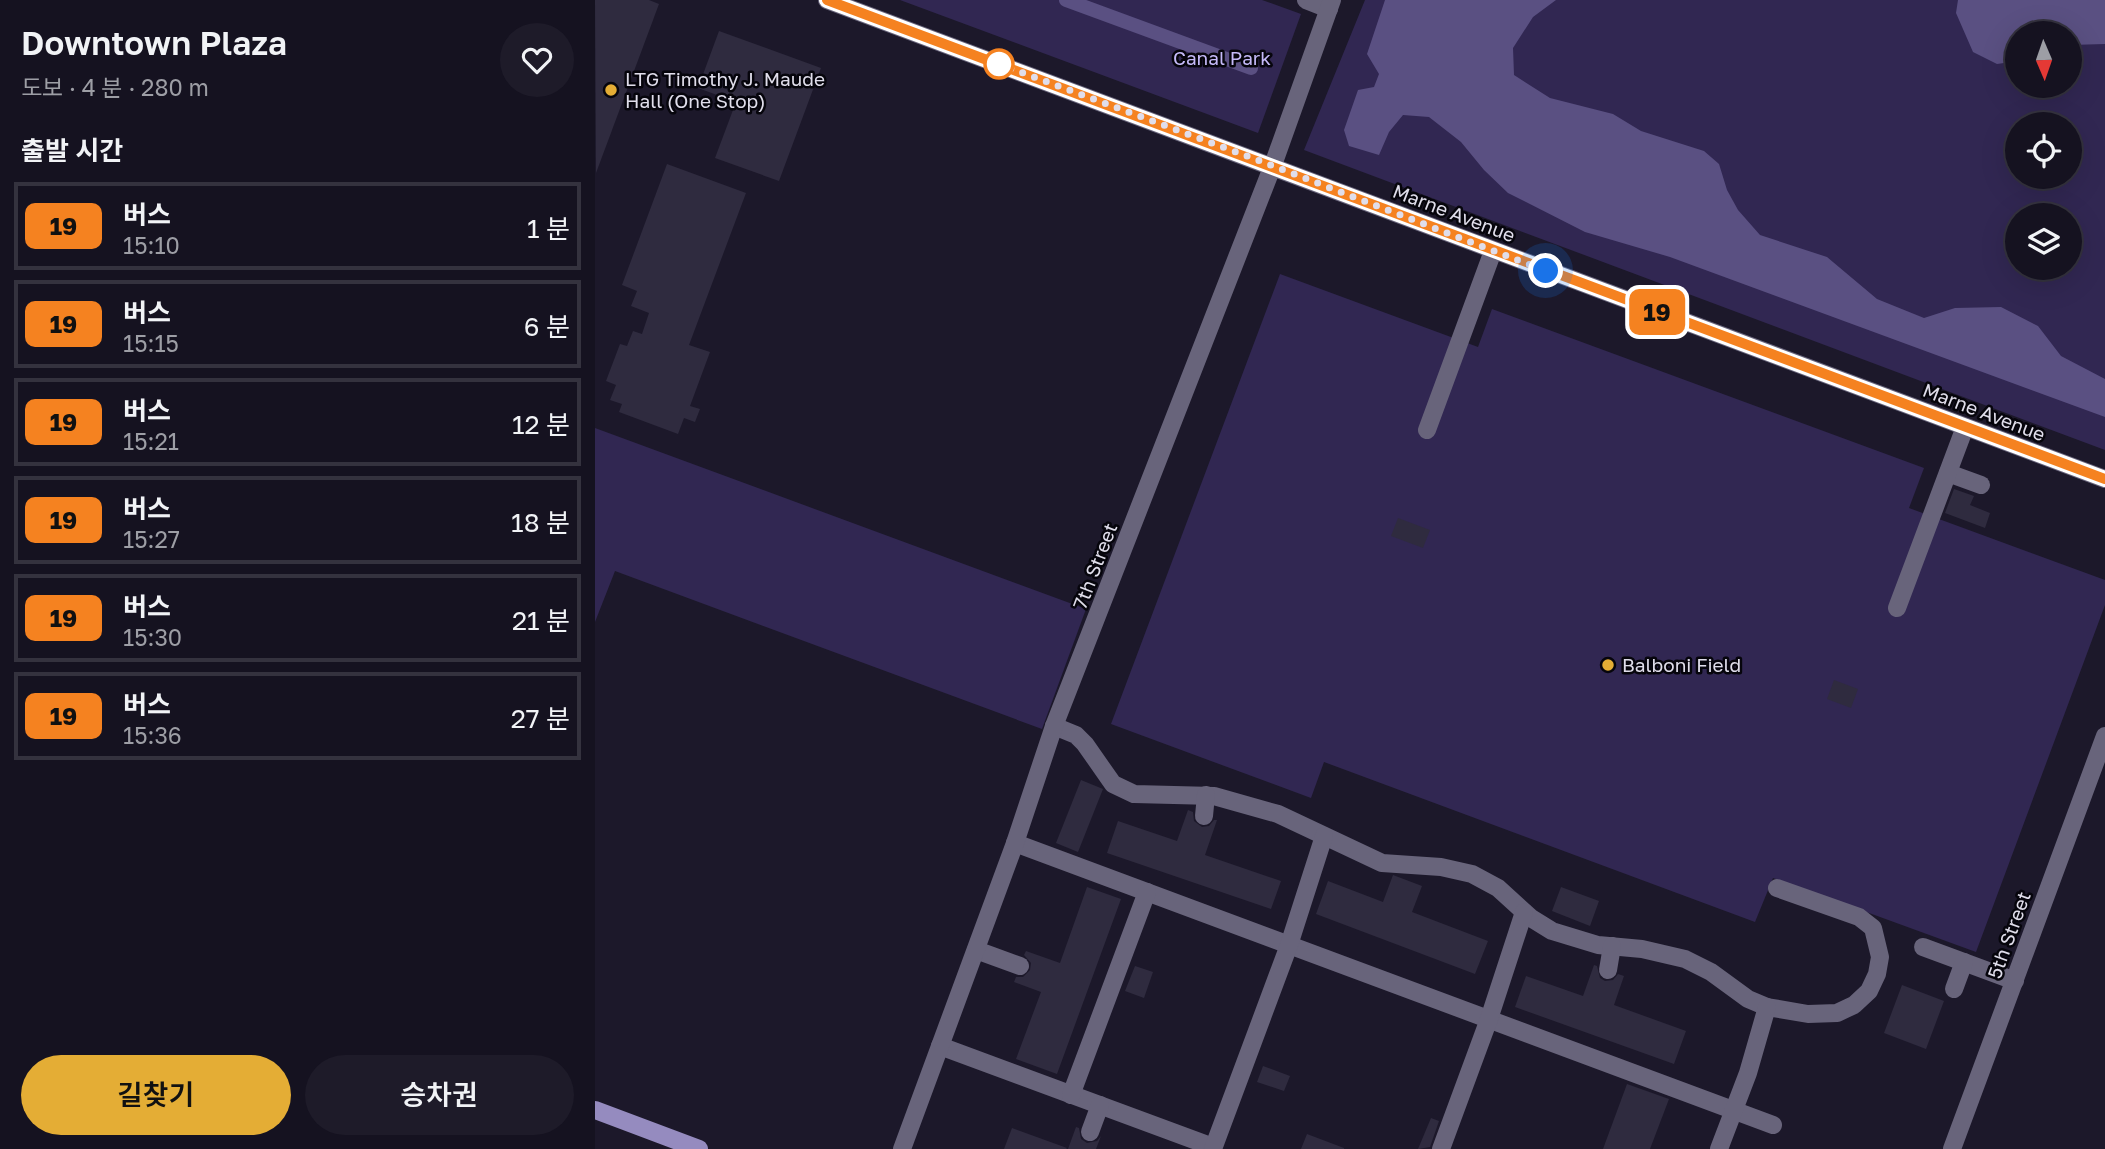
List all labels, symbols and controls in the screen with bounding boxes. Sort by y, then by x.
north arrow [2005,21,2083,98]
map controls [2005,21,2082,280]
text: Downtown Plaza [21,23,287,62]
button: heart [500,23,574,97]
park label: Canal Park [1173,46,1271,69]
unlabelled marker [984,49,1014,79]
place label: LTG Timothy J. Maude Hall (One Stop) [625,67,825,112]
text: 도보 · 4 분 · 280 m [21,73,209,101]
marker: LTG Timothy J. Maude Hall (One Stop) [603,82,619,98]
button: locate [2005,112,2082,189]
text: 출발 시간 [21,135,123,166]
street label: Marne Avenue [1390,179,1519,246]
text: 버스 [123,199,171,230]
button: layers [2005,203,2082,280]
text: 19 [50,211,77,240]
text: 1 분 [527,213,570,244]
text: 15:10 [123,231,180,259]
your location [1528,253,1563,288]
line badge: 19 [1625,289,1689,335]
text: 버스 [123,297,171,328]
text: 19 [1643,297,1671,326]
text: 19 [50,309,77,338]
text: 6 분 [524,311,570,342]
text: 15:15 [123,329,179,357]
street label: Marne Avenue [1920,378,2049,445]
text: 버스 [123,395,171,426]
text: 19 [50,407,77,436]
text: 12 분 [512,409,570,440]
text: 15:21 [123,427,179,455]
text: 버스 [123,493,171,524]
text: 19 [50,505,77,534]
text: 18 분 [511,507,570,538]
street label: 7th Street [1068,520,1121,612]
text: 15:27 [123,525,180,553]
text: 버스 [123,591,171,622]
text: 19 [50,603,77,632]
text: 21 분 [512,605,570,636]
text: 15:30 [123,623,182,651]
place label: Balboni Field [1622,653,1741,676]
marker: Balboni Field [1600,657,1616,673]
text: 버스 [123,689,171,720]
text: 19 [50,701,77,730]
text: 27 분 [511,703,570,734]
text: 15:36 [123,721,182,749]
street label: 5th Street [1982,888,2035,982]
button: 길찾기 [21,1055,291,1135]
button: 승차권 [305,1055,574,1135]

